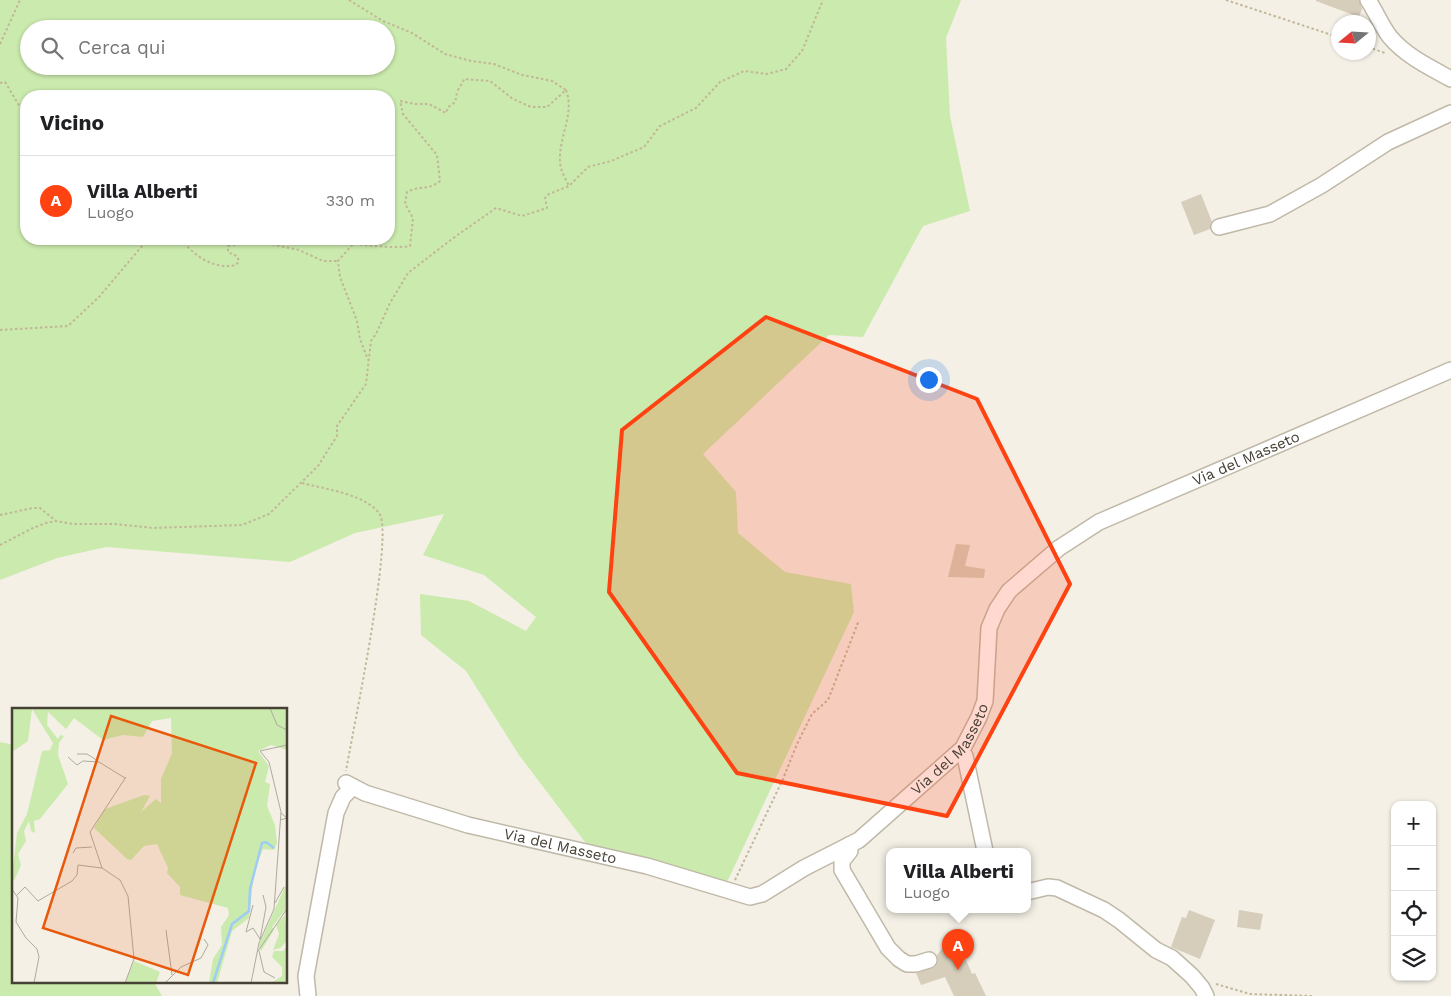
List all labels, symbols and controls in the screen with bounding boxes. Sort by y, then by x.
north arrow [1331,15,1376,60]
search box [20,20,395,75]
icon: search [38,34,66,62]
text: Cerca qui [78,36,166,59]
text: Vicino [40,110,104,135]
text: Villa Alberti [87,180,198,203]
text: A [51,191,61,210]
text: 330 m [326,191,375,210]
text: Luogo [87,203,134,222]
your location [916,367,942,393]
street label: Via del Masseto [1190,427,1302,490]
street label: Via del Masseto [907,701,992,799]
inset map [12,708,288,984]
map controls [1391,801,1436,981]
button: + [1391,801,1436,846]
street label: Via del Masseto [502,825,618,868]
button: − [1391,846,1436,891]
popup [886,848,1031,913]
text: Villa Alberti [903,860,1014,883]
text: Luogo [903,883,950,902]
button: locate [1391,891,1436,936]
pin: A [942,929,974,970]
button: layers [1391,936,1436,981]

